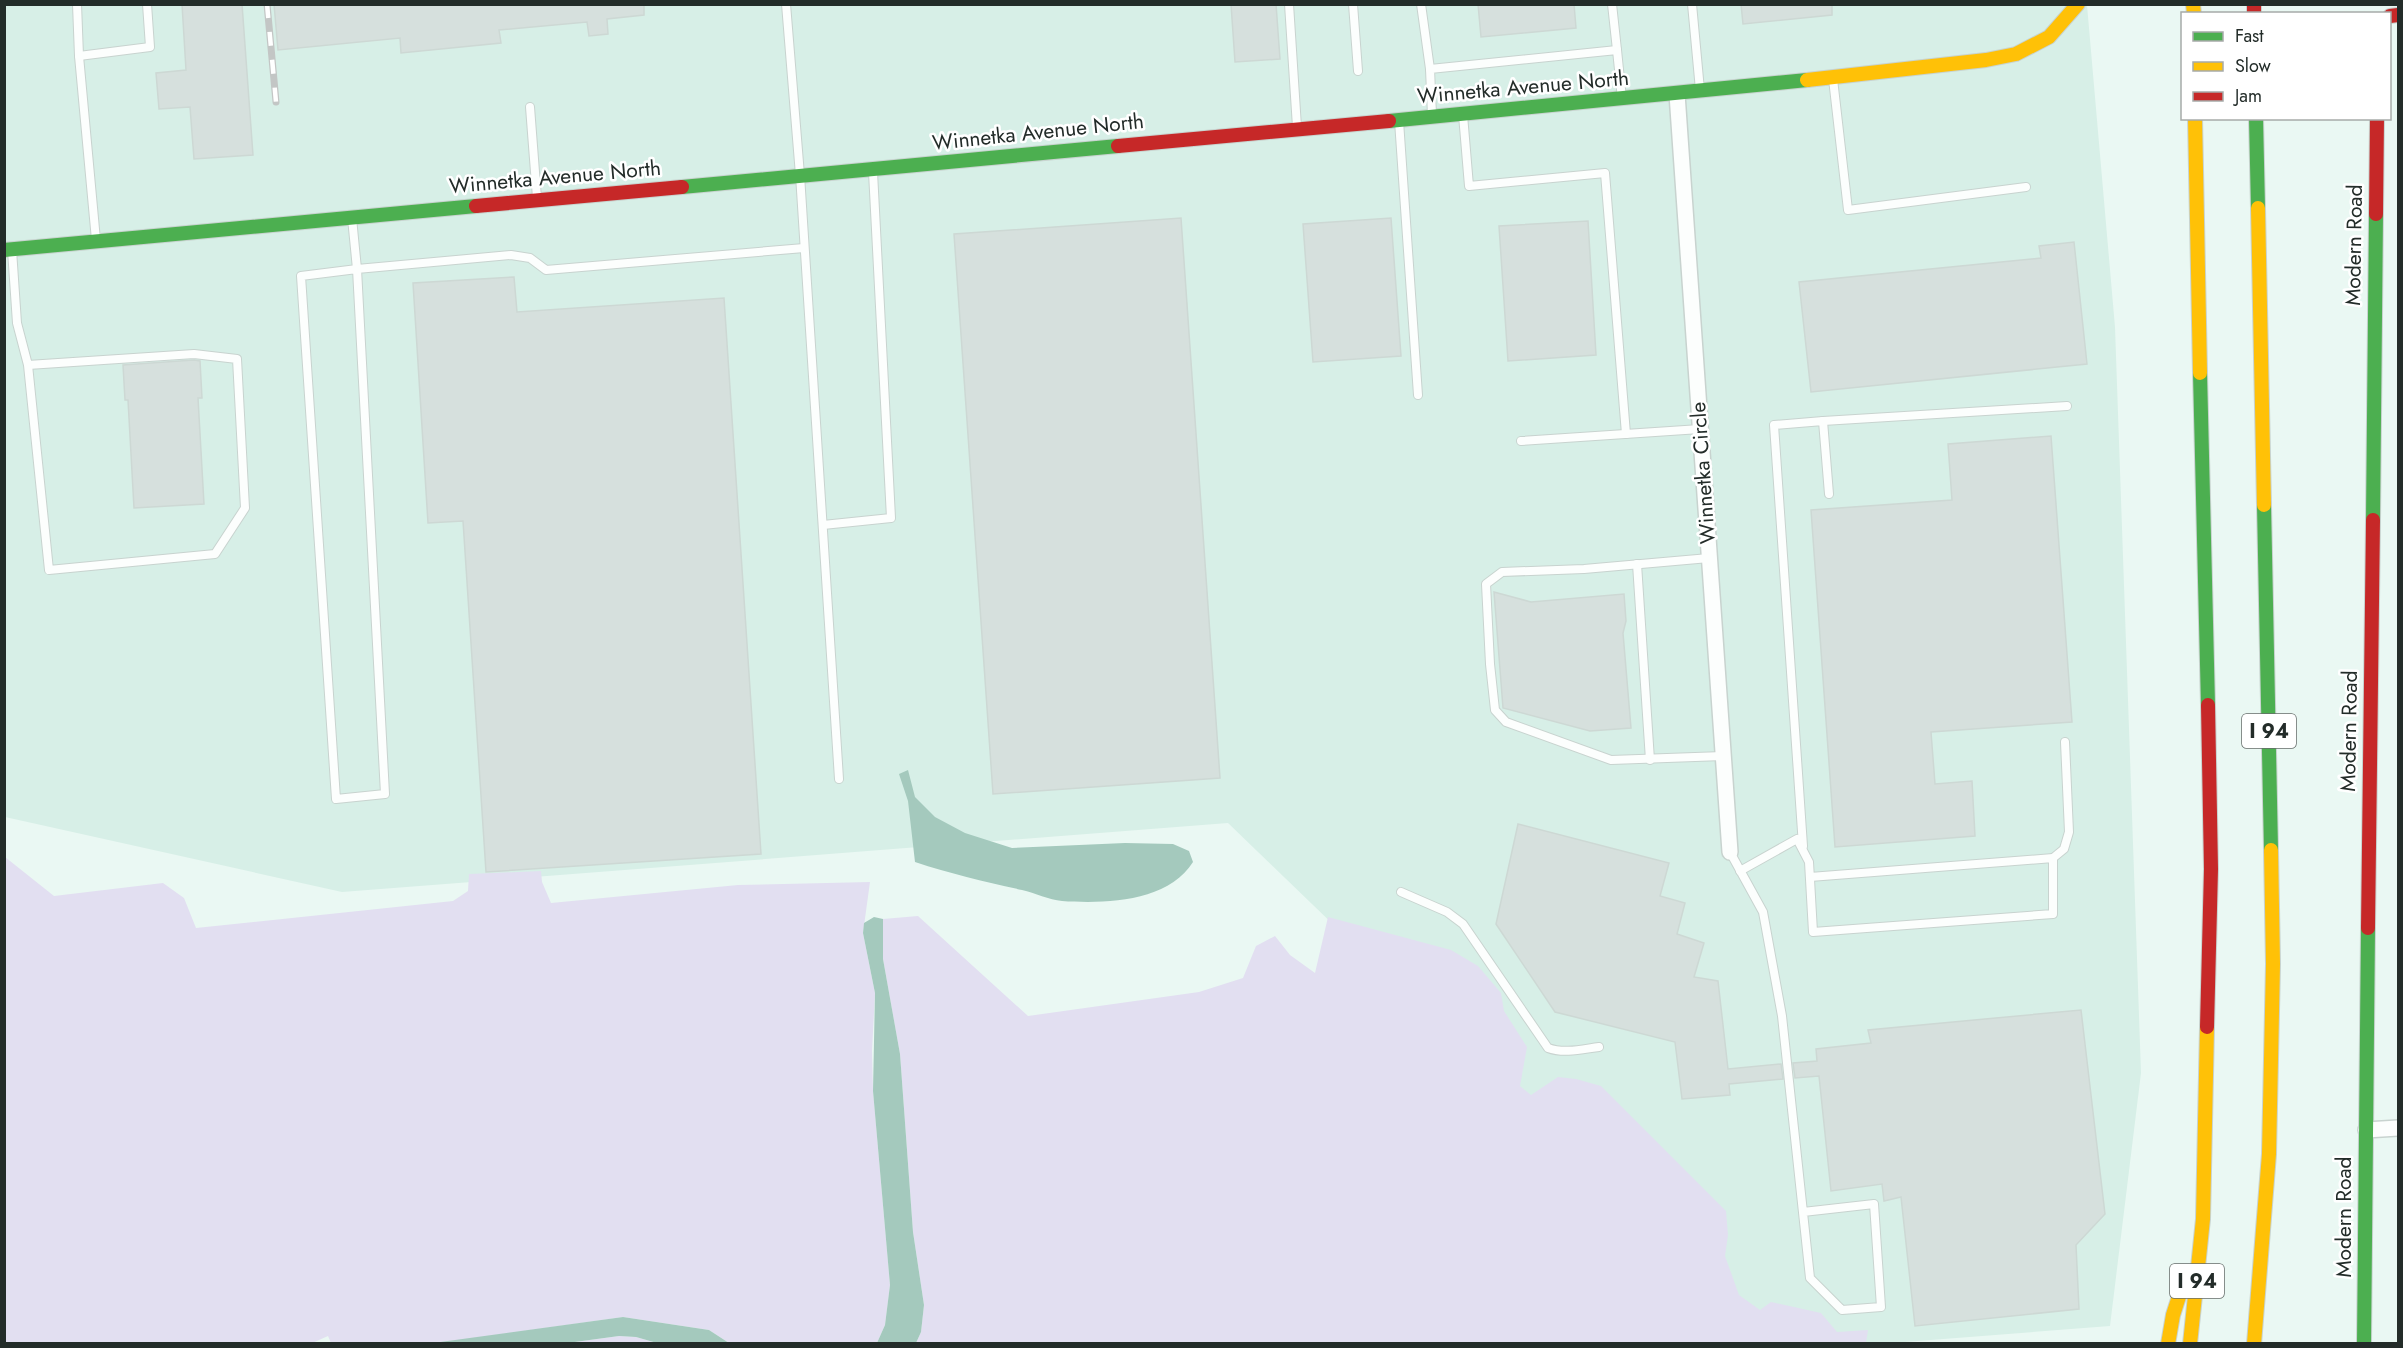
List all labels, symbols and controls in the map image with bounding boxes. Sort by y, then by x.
legend [2181,12,2391,120]
text: Fast [2235,23,2264,49]
text: Slow [2235,53,2272,79]
street label: Winnetka Avenue North [1416,63,1630,111]
text: Jam [2233,83,2262,109]
street label: Winnetka Avenue North [931,106,1145,158]
street label: Winnetka Avenue North [448,153,662,201]
street label: Modern Road [2338,184,2370,306]
street label: Winnetka Circle [1683,401,1723,545]
street label: Modern Road [2333,670,2365,792]
road number: I 94 [2242,714,2296,748]
street label: Modern Road [2329,1156,2359,1278]
road number: I 94 [2170,1264,2224,1298]

